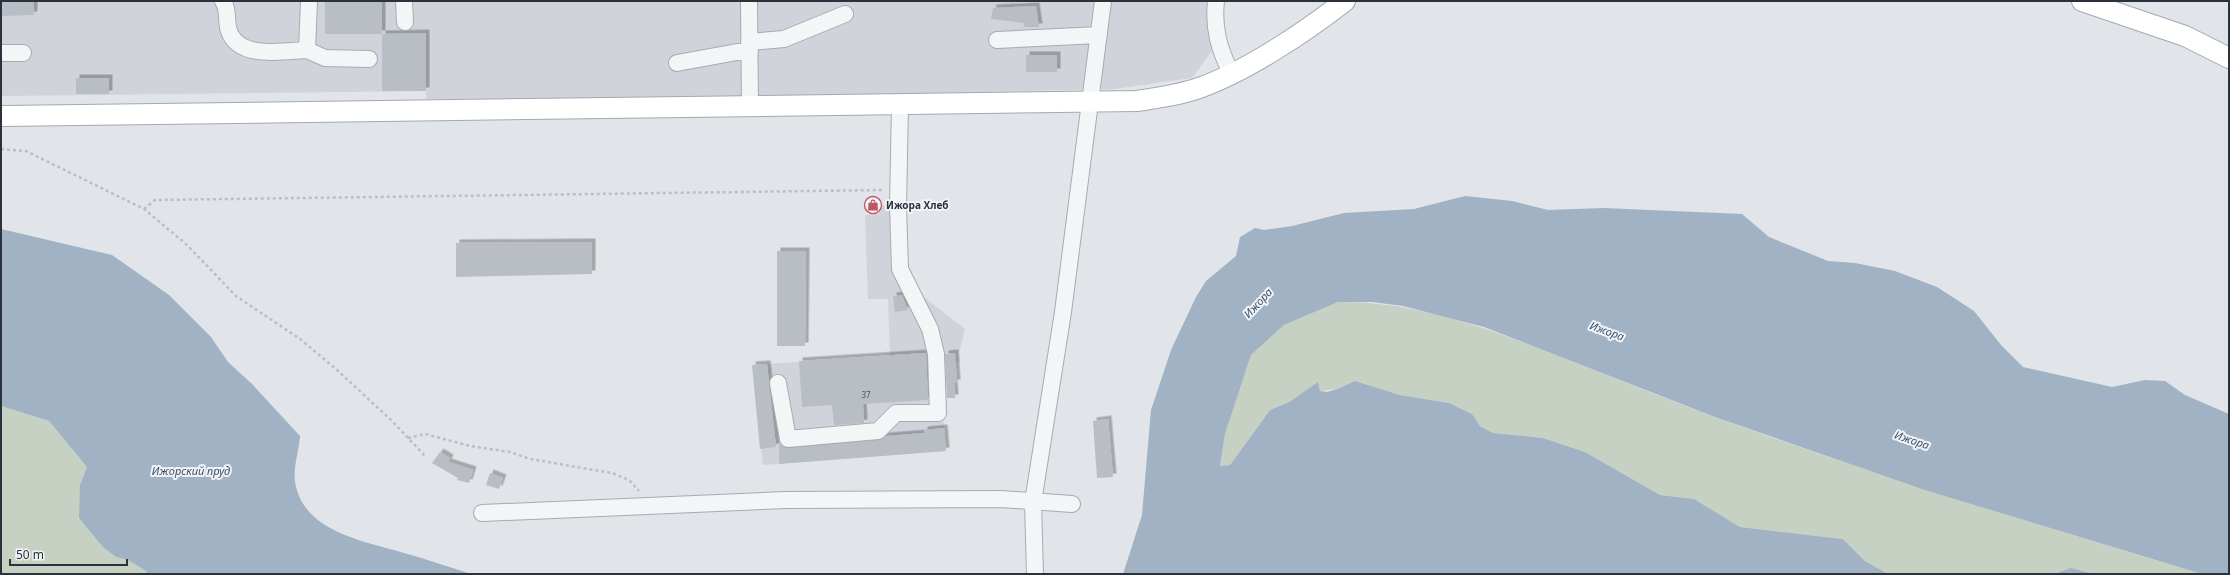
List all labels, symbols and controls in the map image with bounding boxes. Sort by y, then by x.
shop icon: Ижора Хлеб [863,195,883,215]
place label: Ижора Хлеб [886,198,948,212]
water label: Ижора [1240,284,1275,321]
water label: Ижора [1588,317,1626,344]
house number: 37 [861,389,871,400]
water label: Ижора [1893,427,1931,452]
water label: Ижорский пруд [152,463,230,478]
scale bar [10,541,127,567]
text: 50 m [16,546,44,563]

